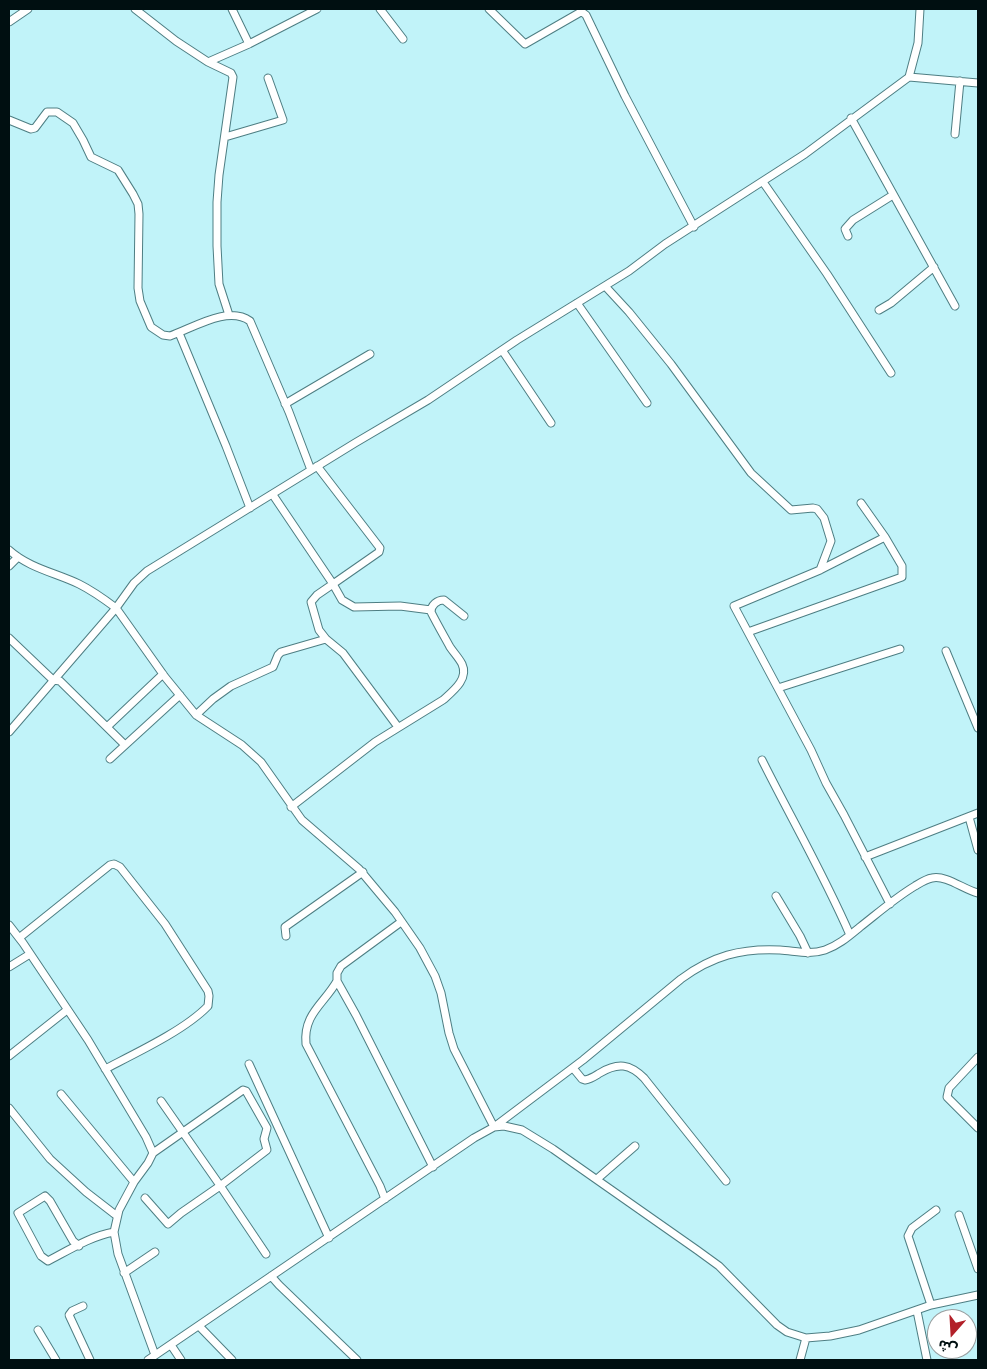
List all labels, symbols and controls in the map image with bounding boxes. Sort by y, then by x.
north arrow [927,1309,977,1359]
text: ش [936,1337,959,1358]

